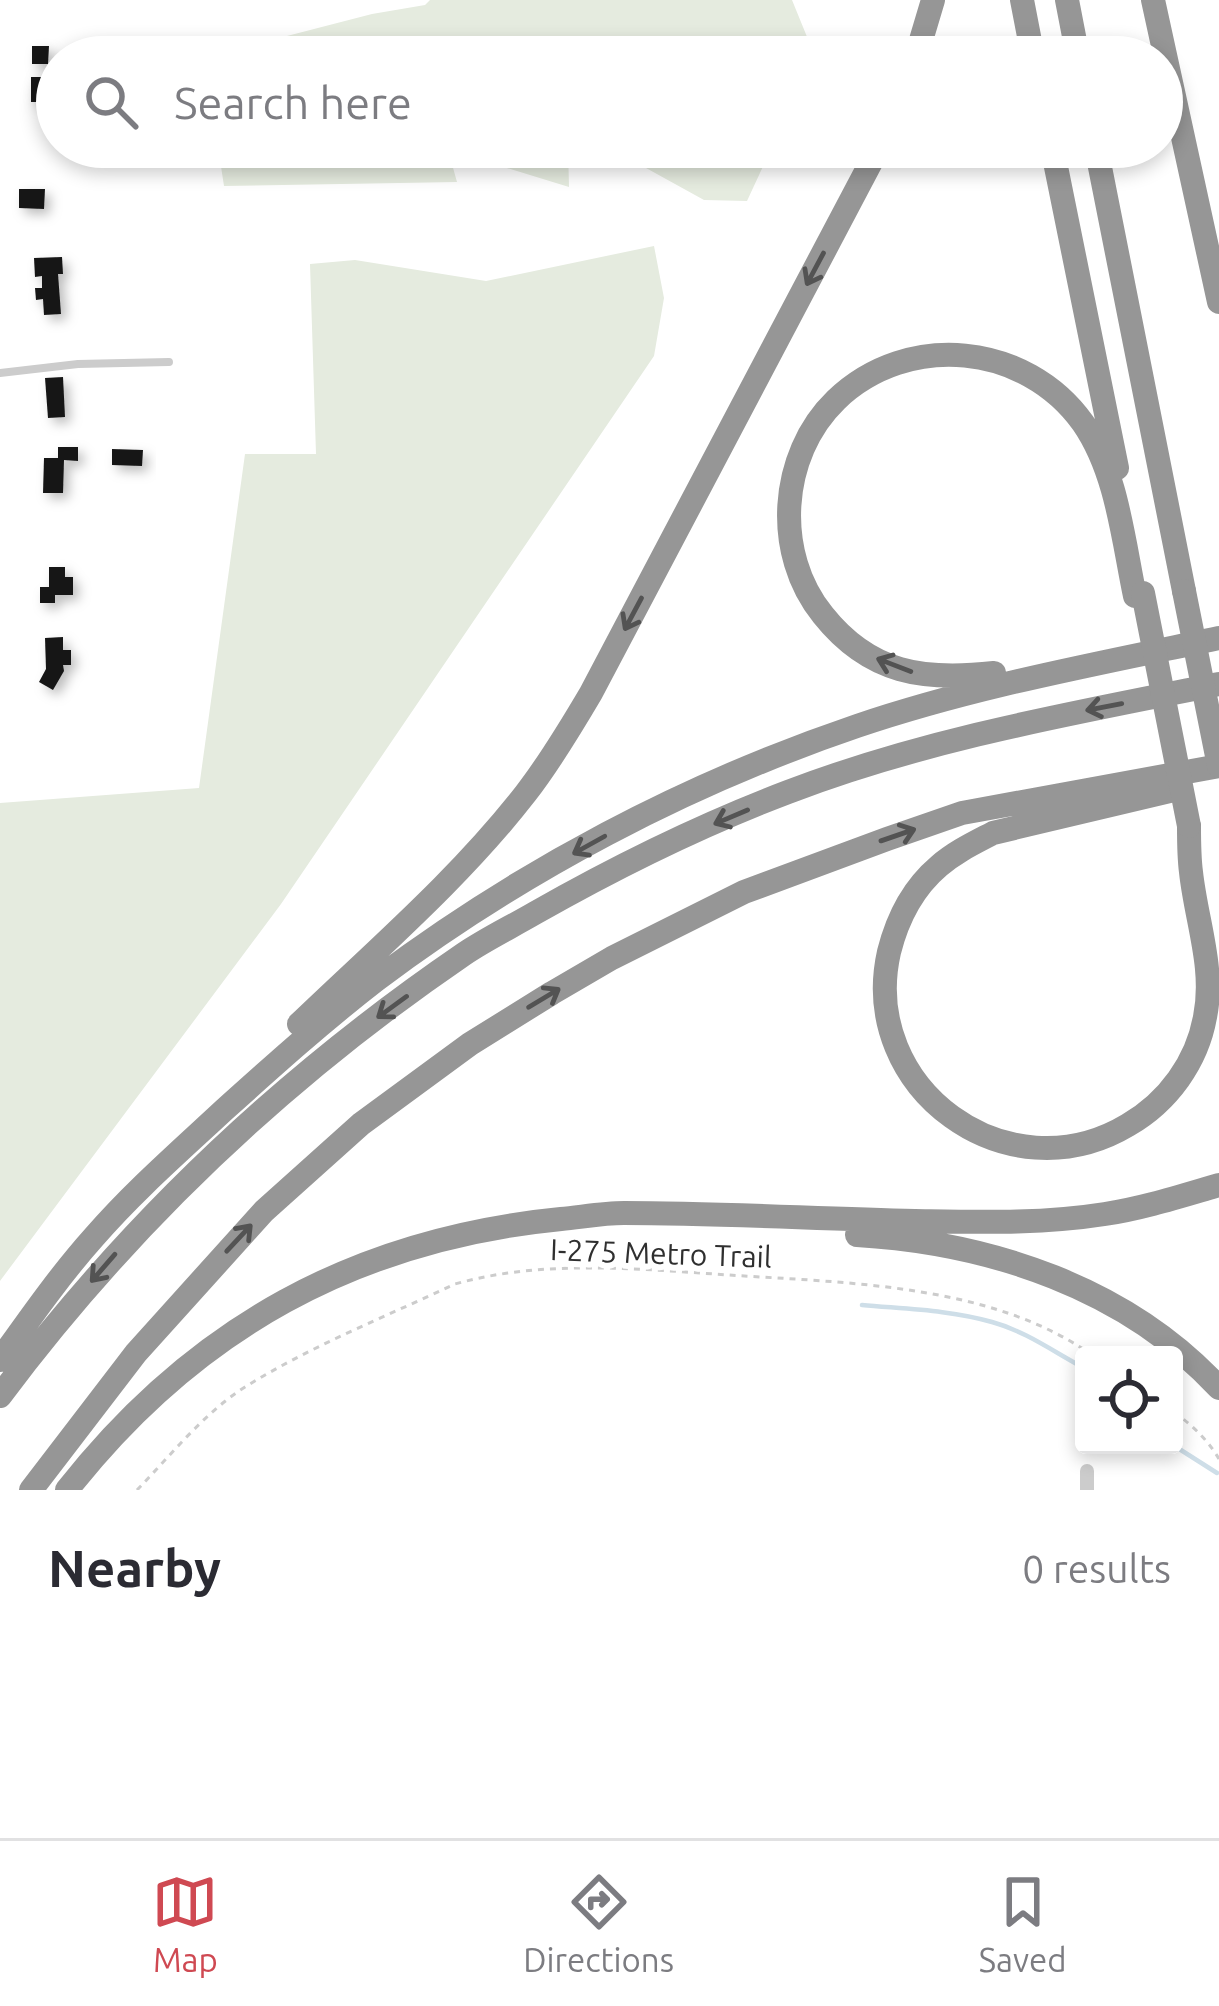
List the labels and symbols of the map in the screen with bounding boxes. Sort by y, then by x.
one-way arrow [803,250,826,285]
one-way arrow [621,595,644,630]
one-way arrow [876,653,913,675]
one-way arrow [1086,697,1125,719]
one-way arrow [714,807,750,829]
one-way arrow [879,823,916,844]
one-way arrow [573,834,608,857]
one-way arrow [527,985,561,1009]
one-way arrow [376,993,409,1019]
one-way arrow [224,1223,252,1253]
street label: I-275 Metro Trail [550,1232,773,1274]
one-way arrow [90,1252,117,1283]

